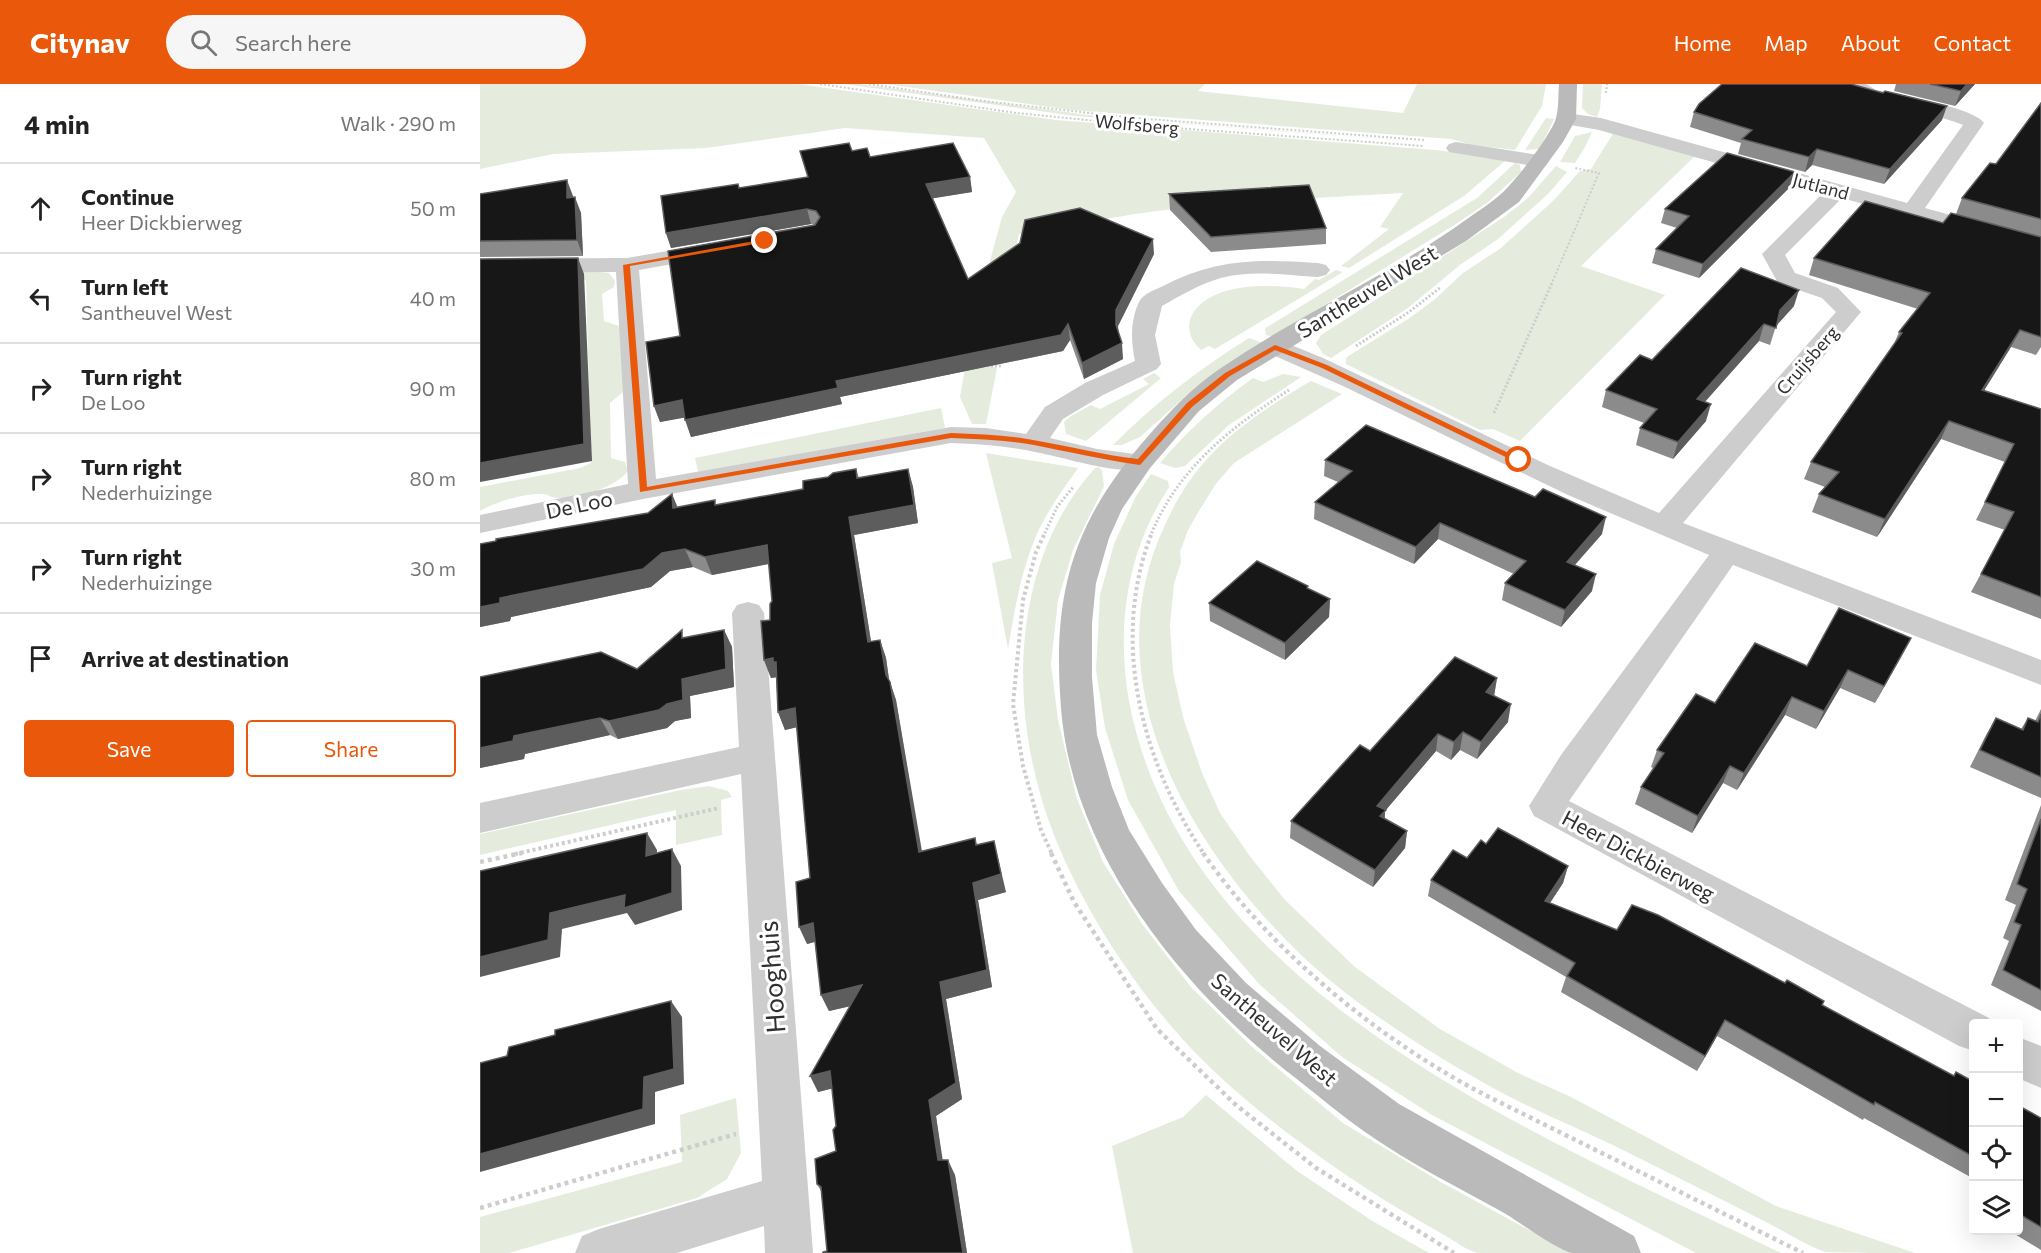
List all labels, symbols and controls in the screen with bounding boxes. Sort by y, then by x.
search box [166,15,586,69]
text: Citynav [30,25,130,59]
icon: search [187,26,220,59]
text: Search here [235,29,351,56]
text: Home [1674,30,1731,55]
text: Map [1764,30,1808,55]
text: About [1841,30,1900,55]
text: Contact [1933,30,2011,55]
text: 4 min [24,108,90,139]
street label: Wolfsberg [1094,109,1180,139]
text: Walk · 290 m [340,111,456,135]
street label: Jutland [1790,168,1852,204]
text: Continue [81,183,174,210]
icon: ahead [24,192,57,225]
text: 50 m [410,196,456,220]
text: Heer Dickbierweg [81,210,242,234]
route end [751,227,777,253]
street label: Santheuvel West [1293,239,1441,343]
text: Turn left [81,273,168,300]
icon: left [24,282,57,315]
text: 40 m [410,286,456,310]
text: Santheuvel West [81,300,232,324]
street label: Cruijsberg [1771,321,1843,399]
text: Turn right [81,363,182,390]
icon: right [24,372,57,405]
text: 90 m [410,376,456,400]
text: De Loo [81,390,145,414]
route start [1505,446,1531,472]
text: Turn right [81,453,182,480]
icon: right [24,462,57,495]
text: 80 m [410,466,456,490]
text: Nederhuizinge [81,480,212,504]
street label: De Loo [543,485,615,523]
text: Turn right [81,543,182,570]
icon: right [24,552,57,585]
text: 30 m [410,556,456,580]
text: Nederhuizinge [81,570,212,594]
icon: arrive [24,642,57,675]
text: Arrive at destination [81,645,289,672]
button: Save [24,720,234,777]
button: Share [246,720,456,777]
street label: Heer Dickbierweg [1558,804,1720,906]
street label: Hooghuis [752,920,790,1034]
street label: Santheuvel West [1207,967,1343,1091]
map controls [1969,1019,2023,1235]
button: + [1969,1019,2023,1073]
button: − [1969,1073,2023,1127]
button: locate [1969,1127,2023,1181]
button: layers [1969,1181,2023,1235]

